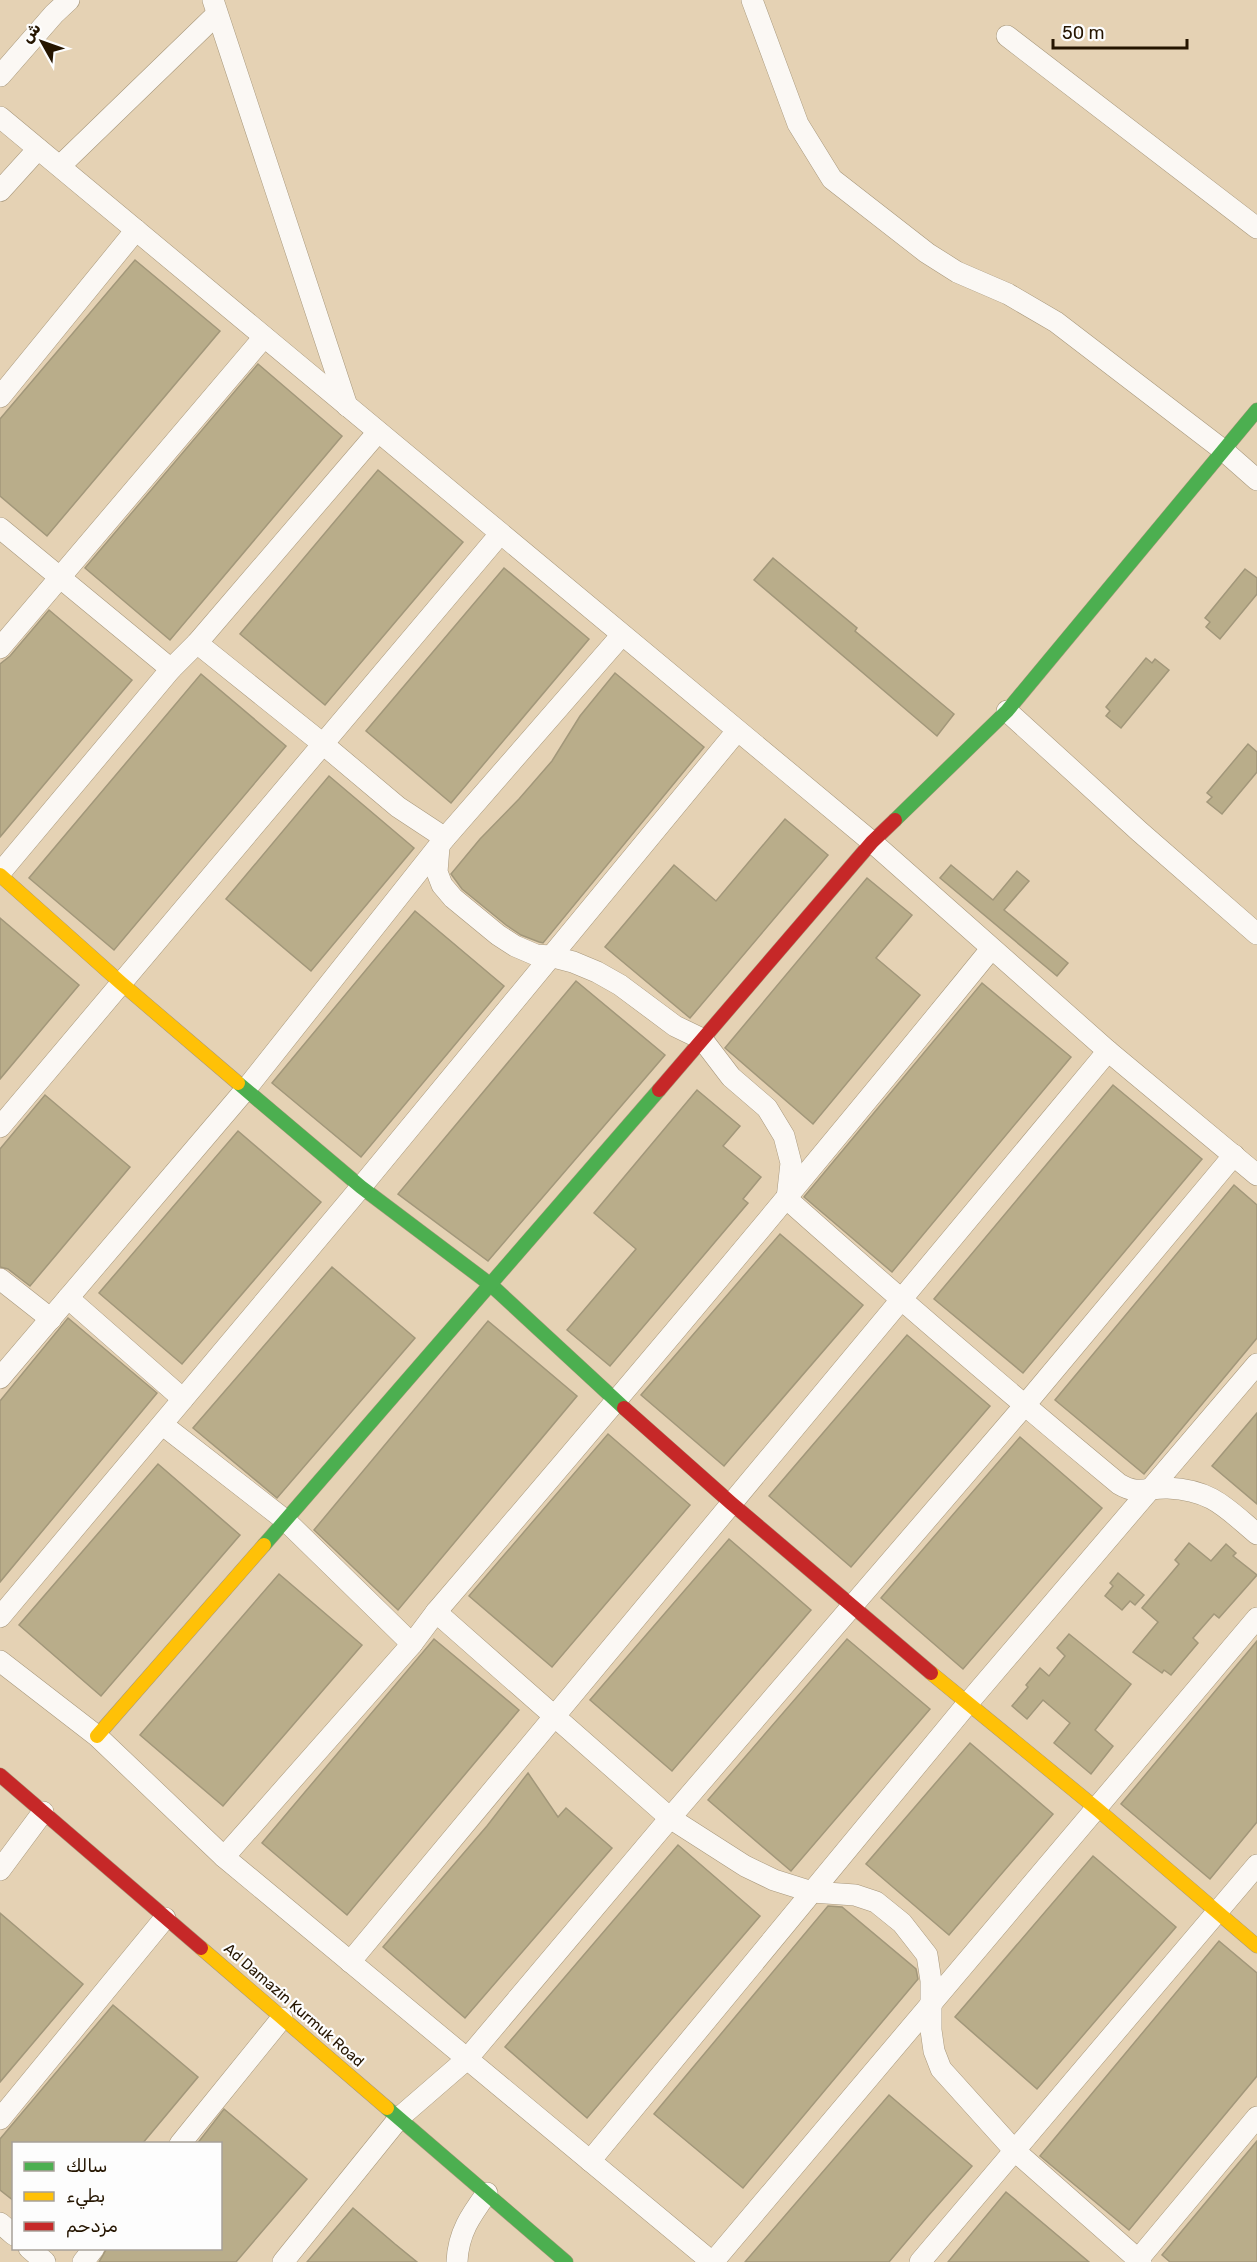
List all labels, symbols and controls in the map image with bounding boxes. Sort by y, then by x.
north arrow [12,12,72,72]
scale bar [1053,12,1186,50]
text: ش [17,19,45,47]
text: 50 m [1062,22,1105,44]
street label: Ad Damazin Kurmuk Road [220,1939,368,2071]
legend [12,2142,222,2250]
text: سالك [66,2155,107,2177]
text: بطيء [66,2185,105,2209]
text: مزدحم [66,2215,118,2238]

